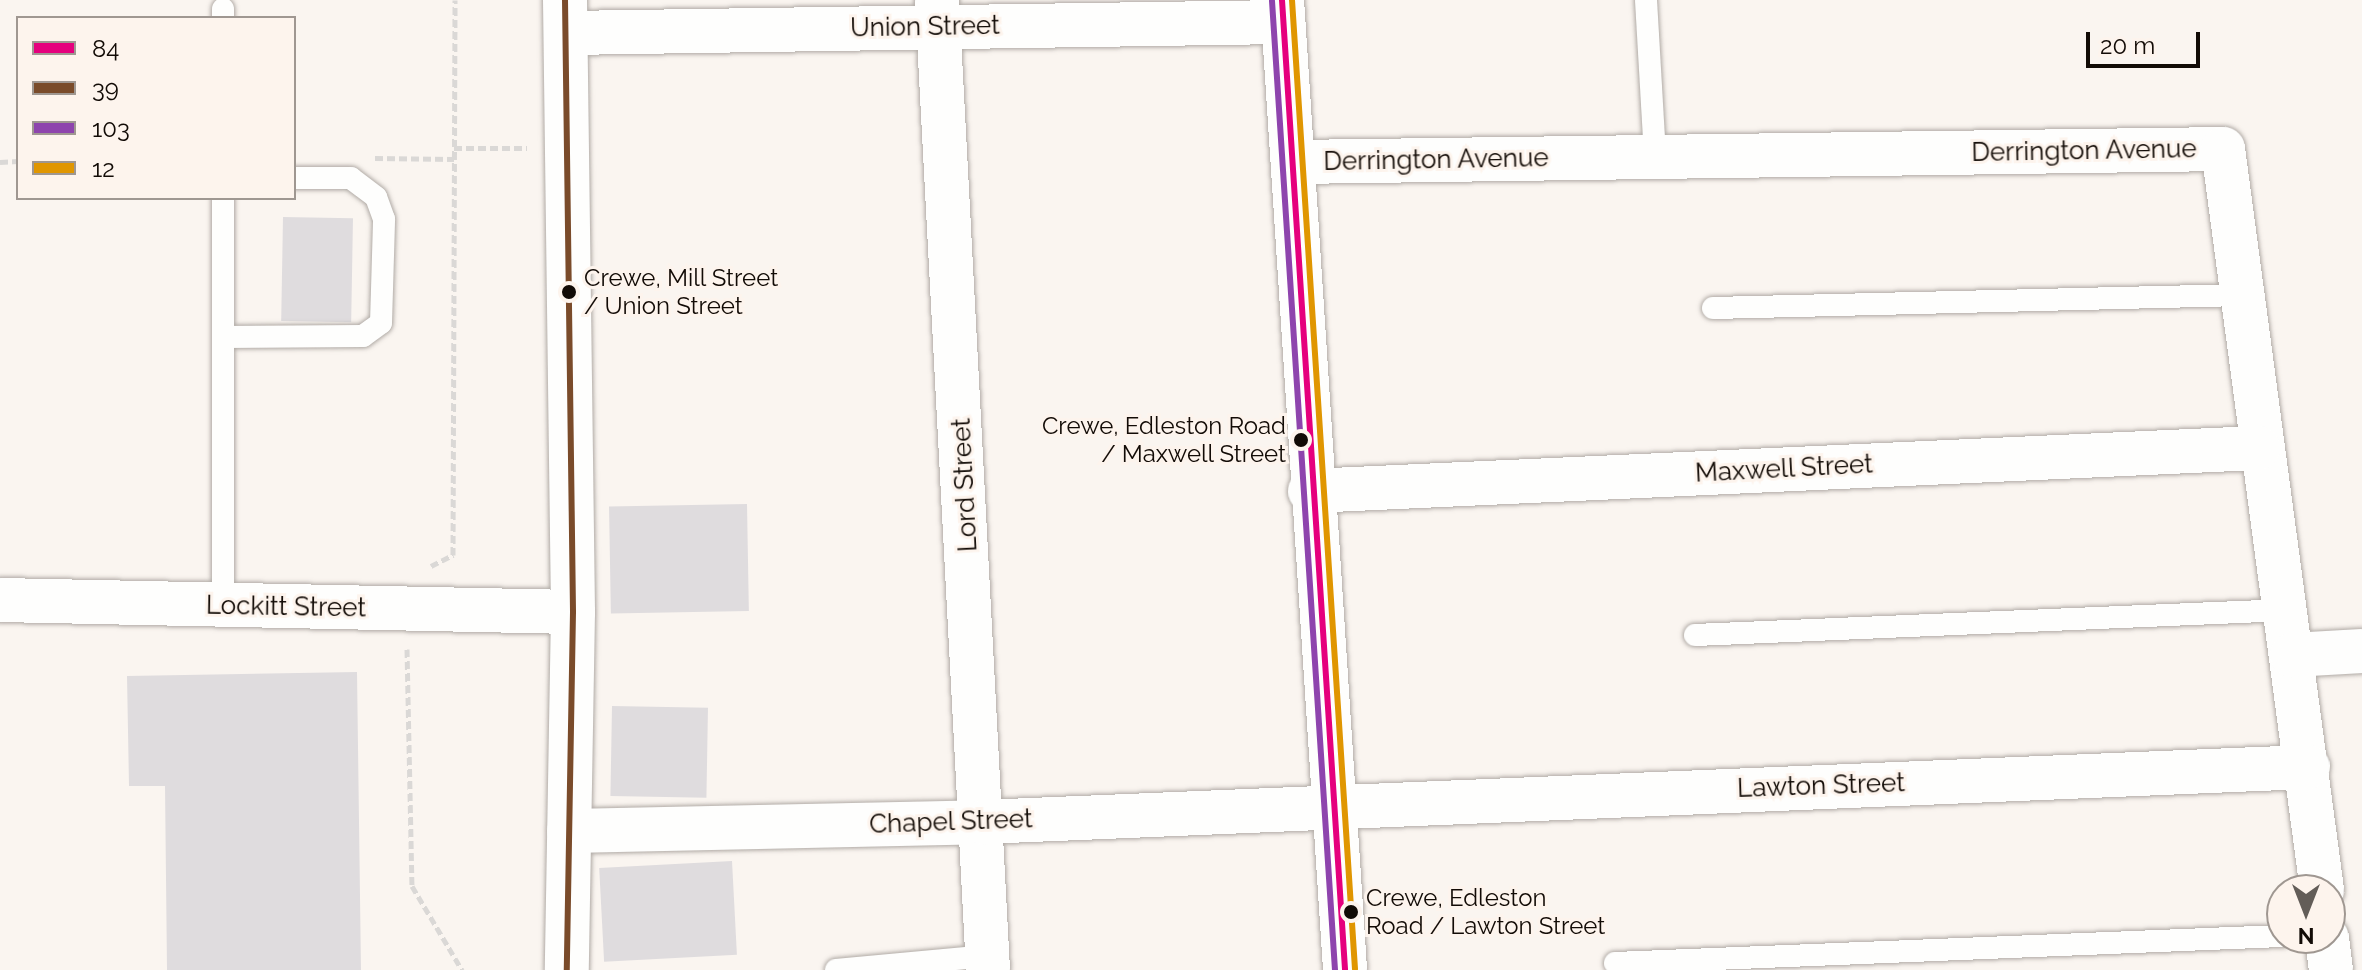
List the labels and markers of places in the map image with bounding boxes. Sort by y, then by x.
place label: Crewe, Mill Street / Union Street [584,264,779,320]
marker: Crewe, Mill Street / Union Street [561,284,577,300]
place label: Crewe, Edleston Road / Maxwell Street [1042,412,1286,468]
marker: Crewe, Edleston Road / Maxwell Street [1293,432,1309,448]
place label: Crewe, Edleston Road / Lawton Street [1366,884,1605,940]
marker: Crewe, Edleston Road / Lawton Street [1343,904,1359,920]

